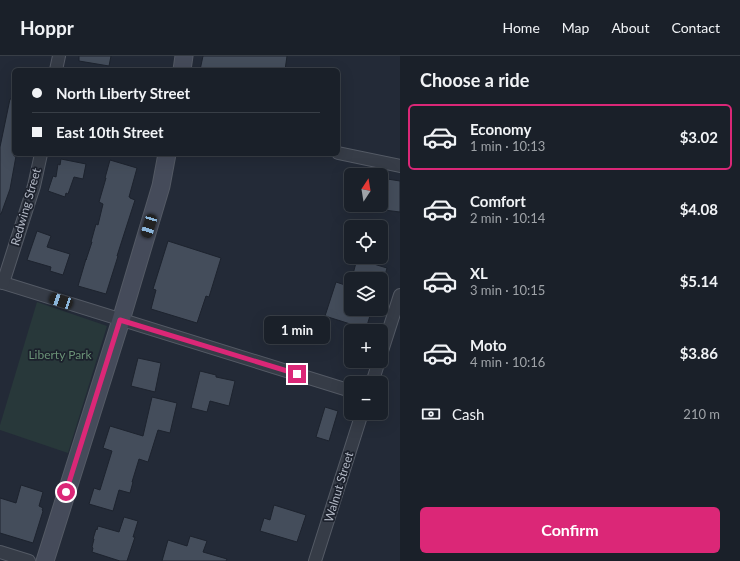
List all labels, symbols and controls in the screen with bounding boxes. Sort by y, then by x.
text: Hoppr [20,16,74,39]
text: Home [502,19,540,36]
text: Map [562,19,589,36]
text: About [611,19,649,36]
text: Contact [671,19,720,36]
text: Choose a ride [420,69,529,91]
text: North Liberty Street [56,84,190,102]
icon: car [422,119,458,155]
text: Economy [470,120,531,138]
text: East 10th Street [56,123,163,141]
text: $3.02 [680,128,718,146]
text: 1 min · 10:13 [470,138,545,154]
street label: Redwing Street [7,166,44,247]
north arrow [344,168,388,212]
map controls [344,168,388,420]
icon: car [422,191,458,227]
text: Comfort [470,192,526,210]
text: $4.08 [680,200,718,218]
text: 2 min · 10:14 [470,210,545,226]
car [140,213,158,239]
button: locate [344,220,388,264]
icon: car [422,263,458,299]
text: XL [470,264,488,282]
button: layers [344,272,388,316]
text: $5.14 [680,272,718,290]
text: 3 min · 10:15 [470,282,545,298]
car [48,292,74,310]
callout: 1 min [264,316,330,344]
text: 1 min [281,322,313,338]
button: + [344,324,388,368]
icon: car [422,335,458,371]
text: Moto [470,336,507,354]
text: $3.86 [680,344,718,362]
park label: Liberty Park [28,347,92,362]
text: 4 min · 10:16 [470,354,545,370]
route end [288,365,306,383]
button: − [344,376,388,420]
icon: cash [420,403,442,425]
text: Cash [452,405,484,423]
text: 210 m [683,406,720,422]
street label: Walnut Street [321,449,357,524]
route start [57,483,75,501]
button: Confirm [420,507,720,553]

